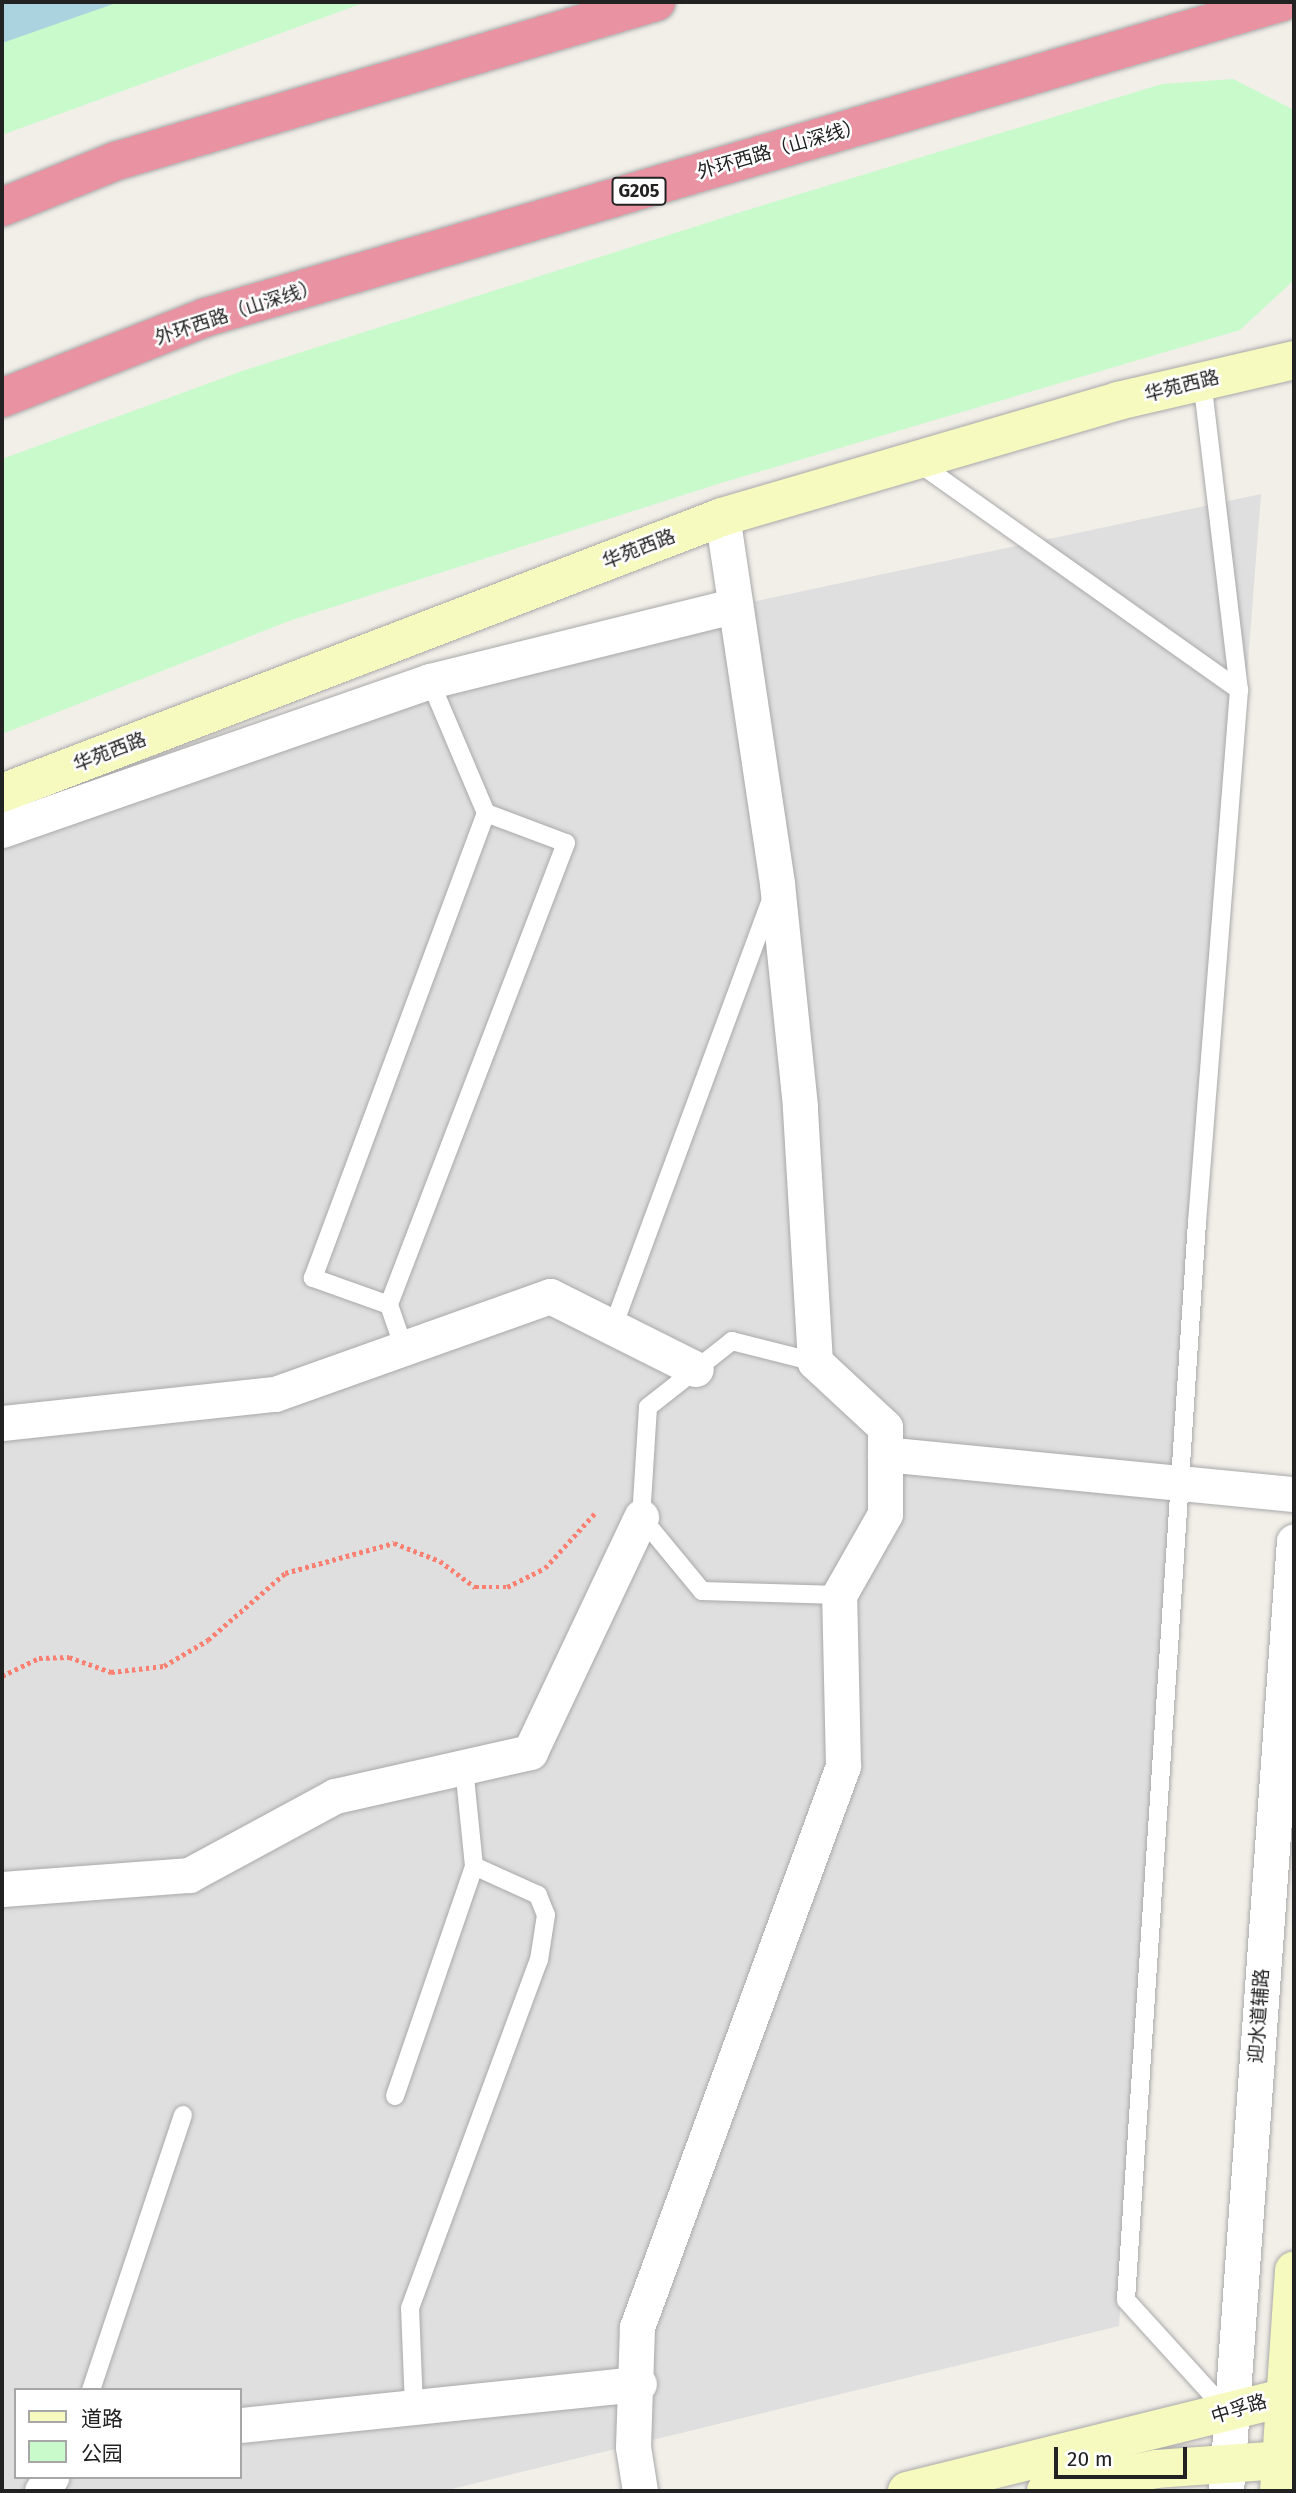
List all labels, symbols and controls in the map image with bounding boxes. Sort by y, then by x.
street label: 外环西路（山深线） [695,114,865,184]
road number: G205 [611,176,667,206]
street label: 外环西路（山深线） [152,275,322,349]
street label: 华苑西路 [1142,366,1222,406]
street label: 华苑西路 [599,525,679,573]
street label: 华苑西路 [70,728,150,776]
street label: 迎水道辅路 [1244,1968,1274,2064]
legend [14,2388,242,2479]
street label: 中孚路 [1208,2390,1270,2428]
text: 道路 [81,2406,123,2432]
scale bar [1058,2434,1191,2478]
text: 公园 [81,2441,123,2467]
text: 20 m [1067,2446,1113,2472]

